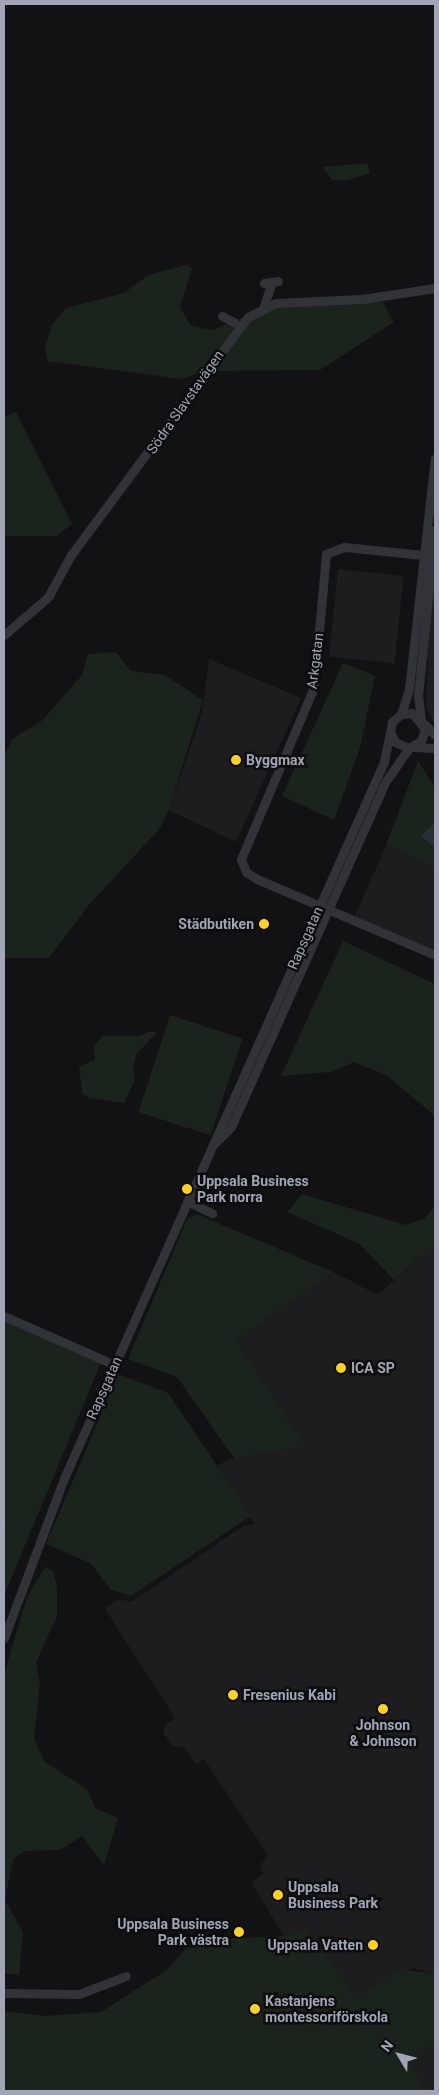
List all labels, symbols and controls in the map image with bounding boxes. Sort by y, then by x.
street label: Södra Slavstavägen [143,347,227,457]
street label: Arkgatan [303,632,327,690]
place label: Byggmax [246,752,305,768]
marker: Byggmax [230,754,242,766]
street label: Rapsgatan [284,904,326,972]
place label: Städbutiken [178,916,254,932]
marker: Städbutiken [258,918,270,930]
place label: Uppsala Business Park norra [197,1173,309,1206]
marker: Uppsala Business Park norra [181,1183,193,1195]
street label: Rapsgatan [83,1354,125,1422]
place label: ICA SP [351,1360,395,1376]
marker: ICA SP [335,1362,347,1374]
place label: Fresenius Kabi [243,1687,336,1703]
marker: Fresenius Kabi [227,1689,239,1701]
marker: Johnson & Johnson [377,1703,389,1715]
place label: Johnson & Johnson [349,1717,417,1750]
place label: Uppsala Business Park [288,1879,378,1911]
marker: Uppsala Business Park [272,1889,284,1901]
place label: Uppsala Business Park västra [117,1916,229,1948]
marker: Uppsala Business Park västra [233,1926,245,1938]
place label: Uppsala Vatten [267,1937,363,1953]
marker: Uppsala Vatten [367,1939,379,1951]
place label: Kastanjens montessoriförskola [265,1993,388,2025]
marker: Kastanjens montessoriförskola [249,2003,261,2015]
north arrow [374,2030,424,2080]
text: N [378,2037,396,2055]

